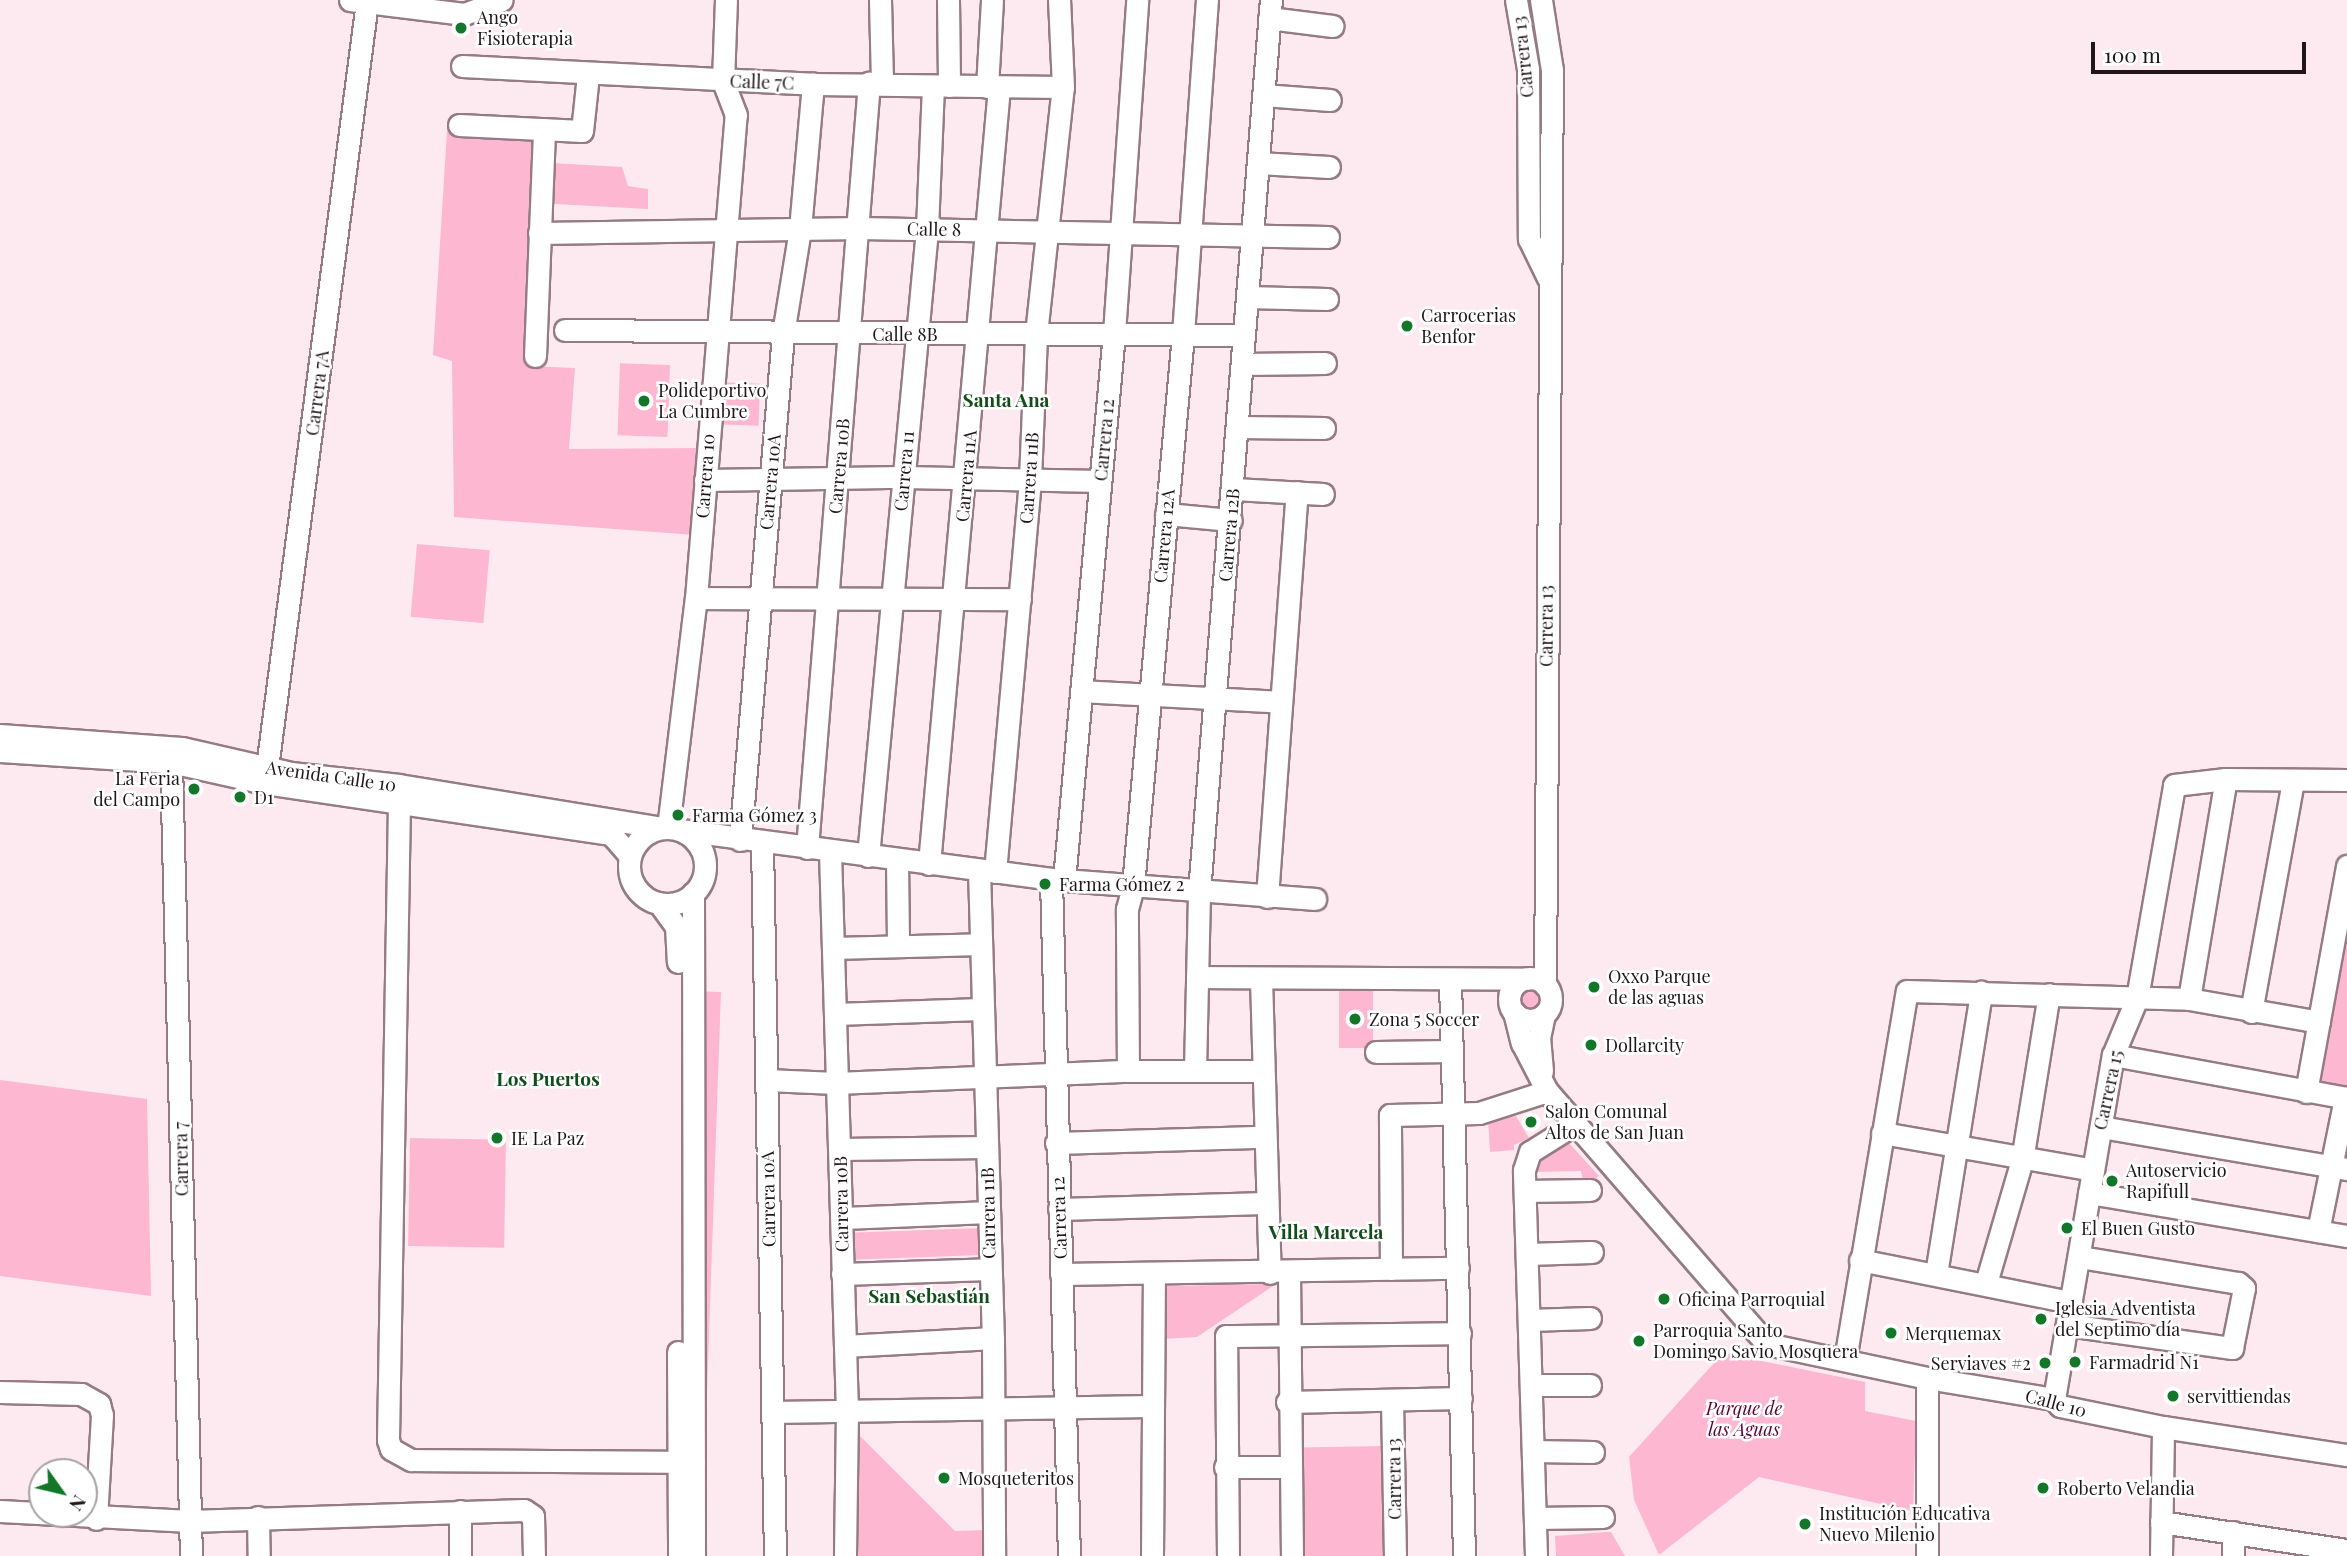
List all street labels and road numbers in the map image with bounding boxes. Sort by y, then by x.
street label: Carrera 13 [1508,15,1538,99]
street label: Calle 7C [729,70,795,94]
street label: Calle 8 [907,218,961,240]
street label: Calle 8B [872,323,938,345]
street label: Carrera 7A [301,349,333,437]
street label: Carrera 12 [1090,398,1118,482]
street label: Carrera 10B [824,417,854,515]
street label: Carrera 11A [951,429,981,523]
street label: Carrera 11 [890,430,918,512]
street label: Carrera 11B [1015,431,1043,525]
street label: Carrera 10 [691,433,719,519]
street label: Carrera 10A [755,433,785,531]
street label: Carrera 12B [1214,487,1244,583]
street label: Carrera 12A [1149,488,1179,584]
street label: Carrera 13 [1535,585,1557,667]
street label: Avenida Calle 10 [264,756,398,796]
street label: Carrera 15 [2089,1048,2127,1132]
street label: Carrera 7 [170,1121,192,1197]
street label: Carrera 10A [756,1151,780,1247]
street label: Carrera 10B [829,1156,853,1252]
street label: Carrera 11B [976,1167,1000,1259]
street label: Carrera 12 [1047,1176,1071,1260]
street label: Calle 10 [2023,1384,2089,1422]
street label: Carrera 13 [1382,1438,1406,1520]

